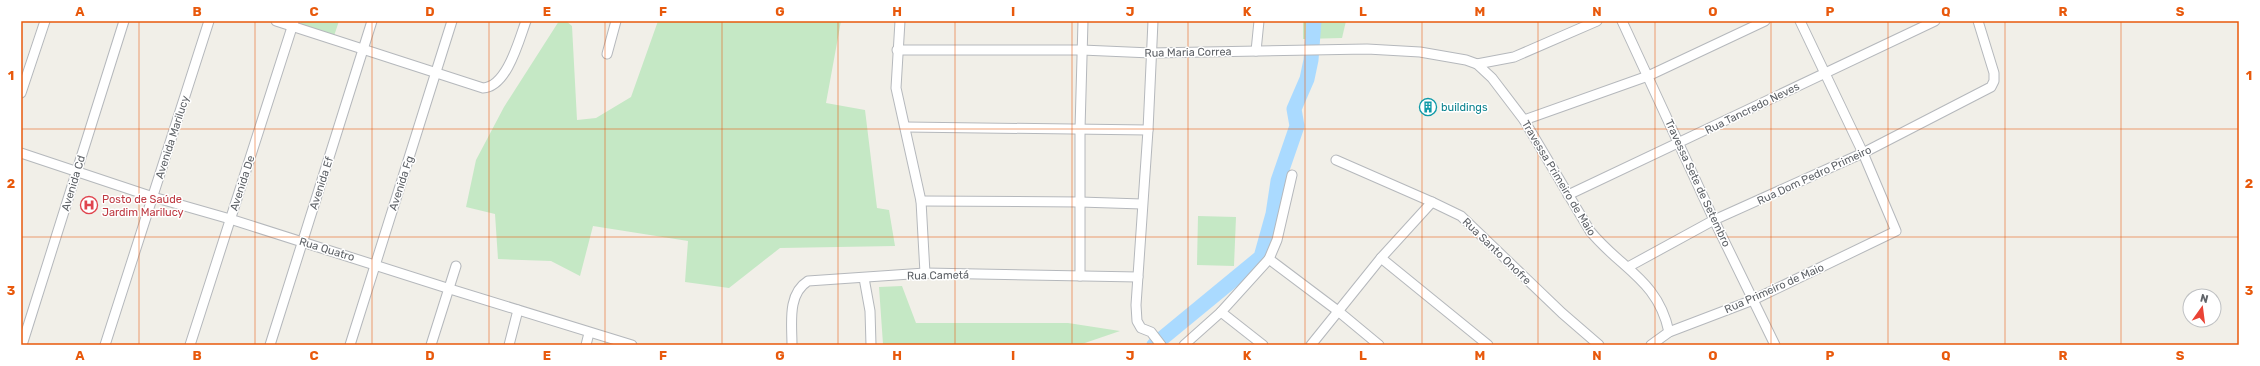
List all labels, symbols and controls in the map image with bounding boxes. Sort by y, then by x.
text: A [75,4,85,19]
text: B [192,4,202,19]
text: C [309,4,319,19]
text: D [425,4,435,19]
text: E [543,4,551,19]
text: F [659,4,667,19]
text: G [775,4,785,19]
text: H [892,4,902,19]
text: I [1011,4,1015,19]
text: J [1126,4,1134,19]
text: K [1243,4,1252,19]
text: L [1359,4,1367,19]
text: M [1475,4,1485,19]
text: N [1592,4,1602,19]
text: O [1708,4,1718,19]
text: P [1826,4,1835,19]
text: Q [1941,4,1951,19]
text: R [2059,4,2068,19]
text: S [2176,4,2185,19]
street label: Rua Maria Correa [1144,45,1232,60]
text: 1 [8,68,14,83]
text: 1 [2246,68,2252,83]
street label: Rua Tancredo Neves [1703,80,1802,137]
street label: Avenida Marilucy [153,94,192,180]
building icon: buildings [1418,97,1438,117]
place label: buildings [1441,101,1488,114]
street label: Travessa Sete de Setembro [1662,117,1733,249]
street label: Travessa Primeiro de Maio [1519,118,1598,238]
street label: Rua Dom Pedro Primeiro [1755,143,1873,208]
street label: Avenida Cd [59,154,88,213]
street label: Avenida De [227,154,258,212]
street label: Avenida Ef [307,154,336,211]
street label: Avenida Fg [387,154,416,212]
text: 2 [7,176,15,191]
text: 2 [2245,176,2253,191]
place label: Posto de Saúde Jardim Marilucy [102,193,184,219]
hospital icon: Posto de Saúde Jardim Marilucy [79,195,99,215]
street label: Rua Santo Onofre [1460,215,1534,287]
street label: Rua Quatro [298,235,356,264]
street label: Rua Primeiro de Maio [1723,261,1826,316]
street label: Rua Cametá [907,268,969,283]
text: 3 [7,283,16,298]
text: 3 [2245,283,2254,298]
north arrow [2182,288,2222,328]
text: N [2199,292,2210,306]
text: A [75,348,85,363]
text: B [192,348,202,363]
text: C [309,348,319,363]
text: D [425,348,435,363]
text: E [543,348,551,363]
text: F [659,348,667,363]
text: G [775,348,785,363]
text: H [892,348,902,363]
text: I [1011,348,1015,363]
text: J [1126,348,1134,363]
text: K [1243,348,1252,363]
text: L [1359,348,1367,363]
text: M [1475,348,1485,363]
text: N [1592,348,1602,363]
text: O [1708,348,1718,363]
text: P [1826,348,1835,363]
text: Q [1941,348,1951,363]
text: R [2059,348,2068,363]
text: S [2176,348,2185,363]

